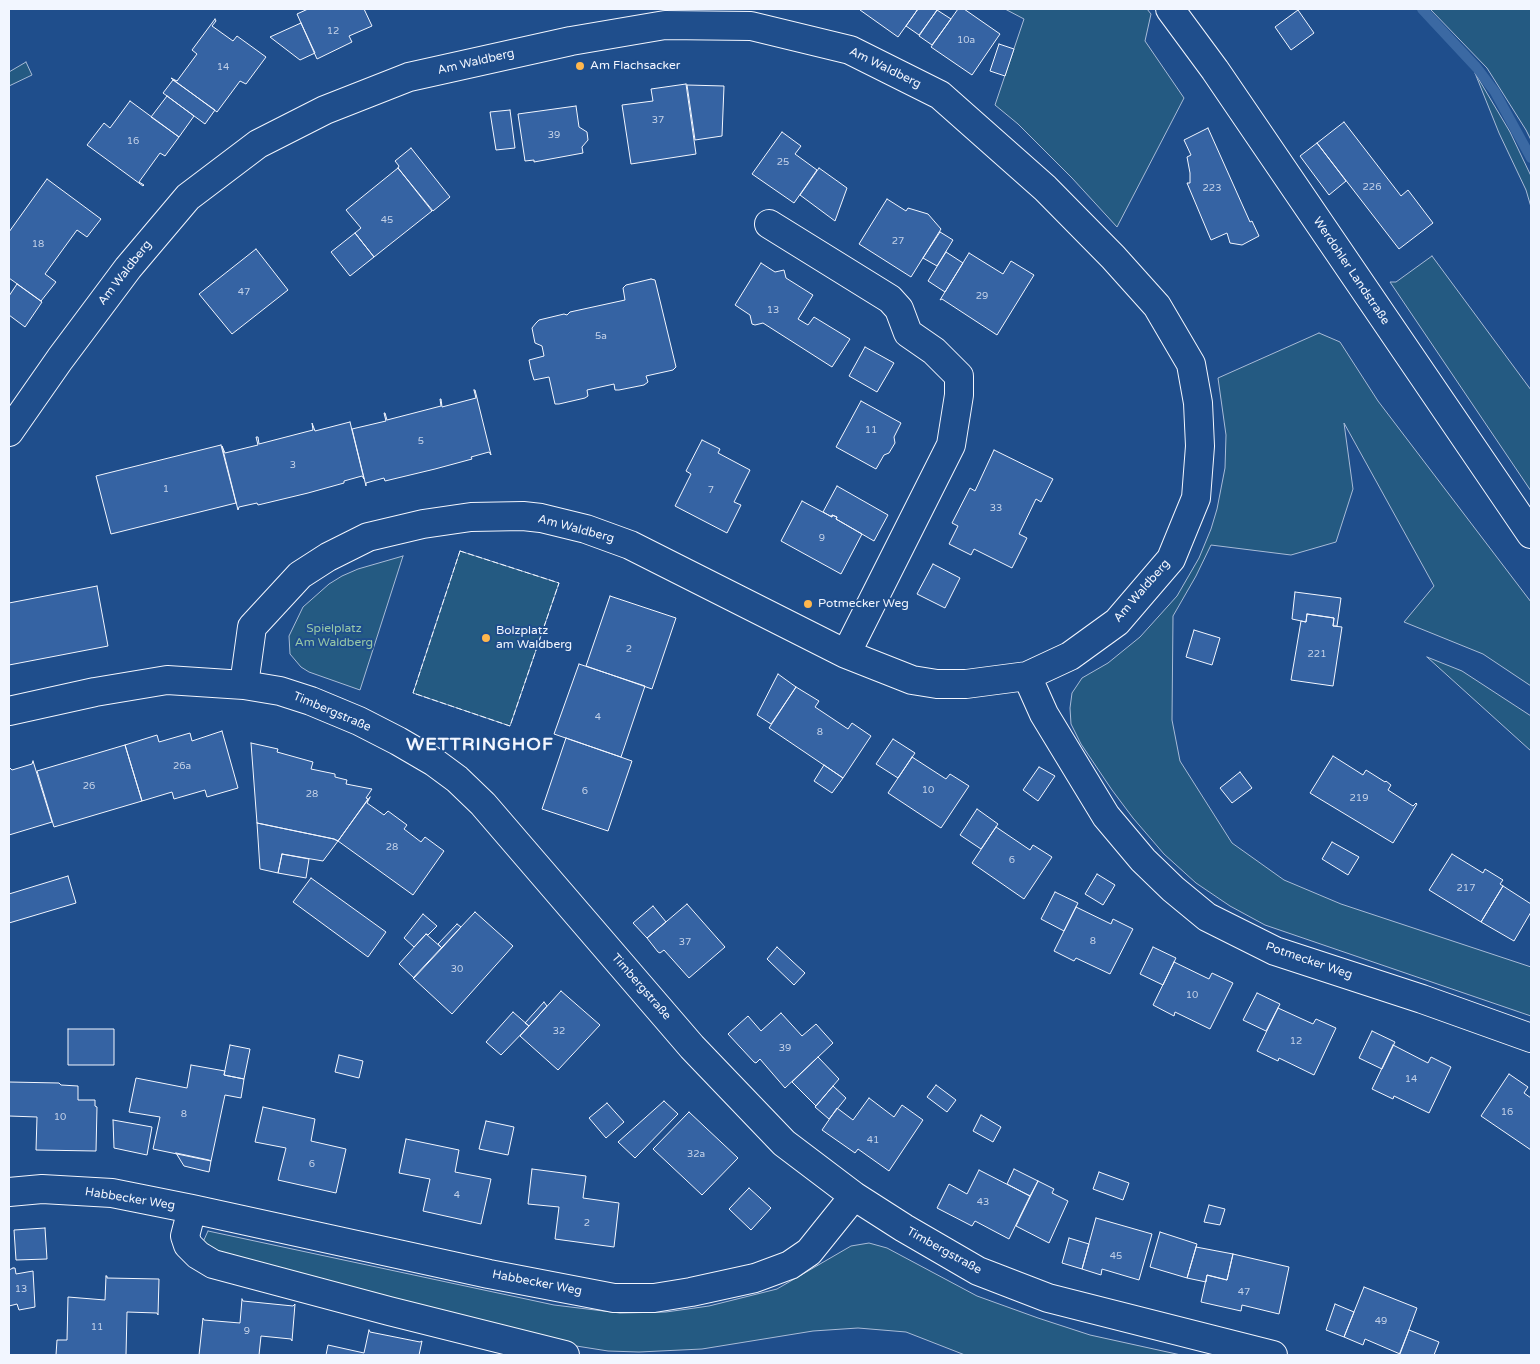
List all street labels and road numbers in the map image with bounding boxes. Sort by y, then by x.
street label: Am Waldberg [847,44,923,92]
street label: Am Waldberg [436,46,516,78]
street label: Werdohler Landstraße [1310,214,1392,328]
street label: Am Waldberg [95,238,155,308]
street label: Am Waldberg [536,512,616,546]
street label: Am Waldberg [1111,557,1173,625]
street label: Timbergstraße [291,689,373,735]
street label: Potmecker Weg [1264,939,1354,983]
street label: Timbergstraße [608,951,674,1023]
street label: Habbecker Weg [84,1185,176,1213]
street label: Timbergstraße [904,1225,984,1277]
street label: Habbecker Weg [491,1267,583,1299]

